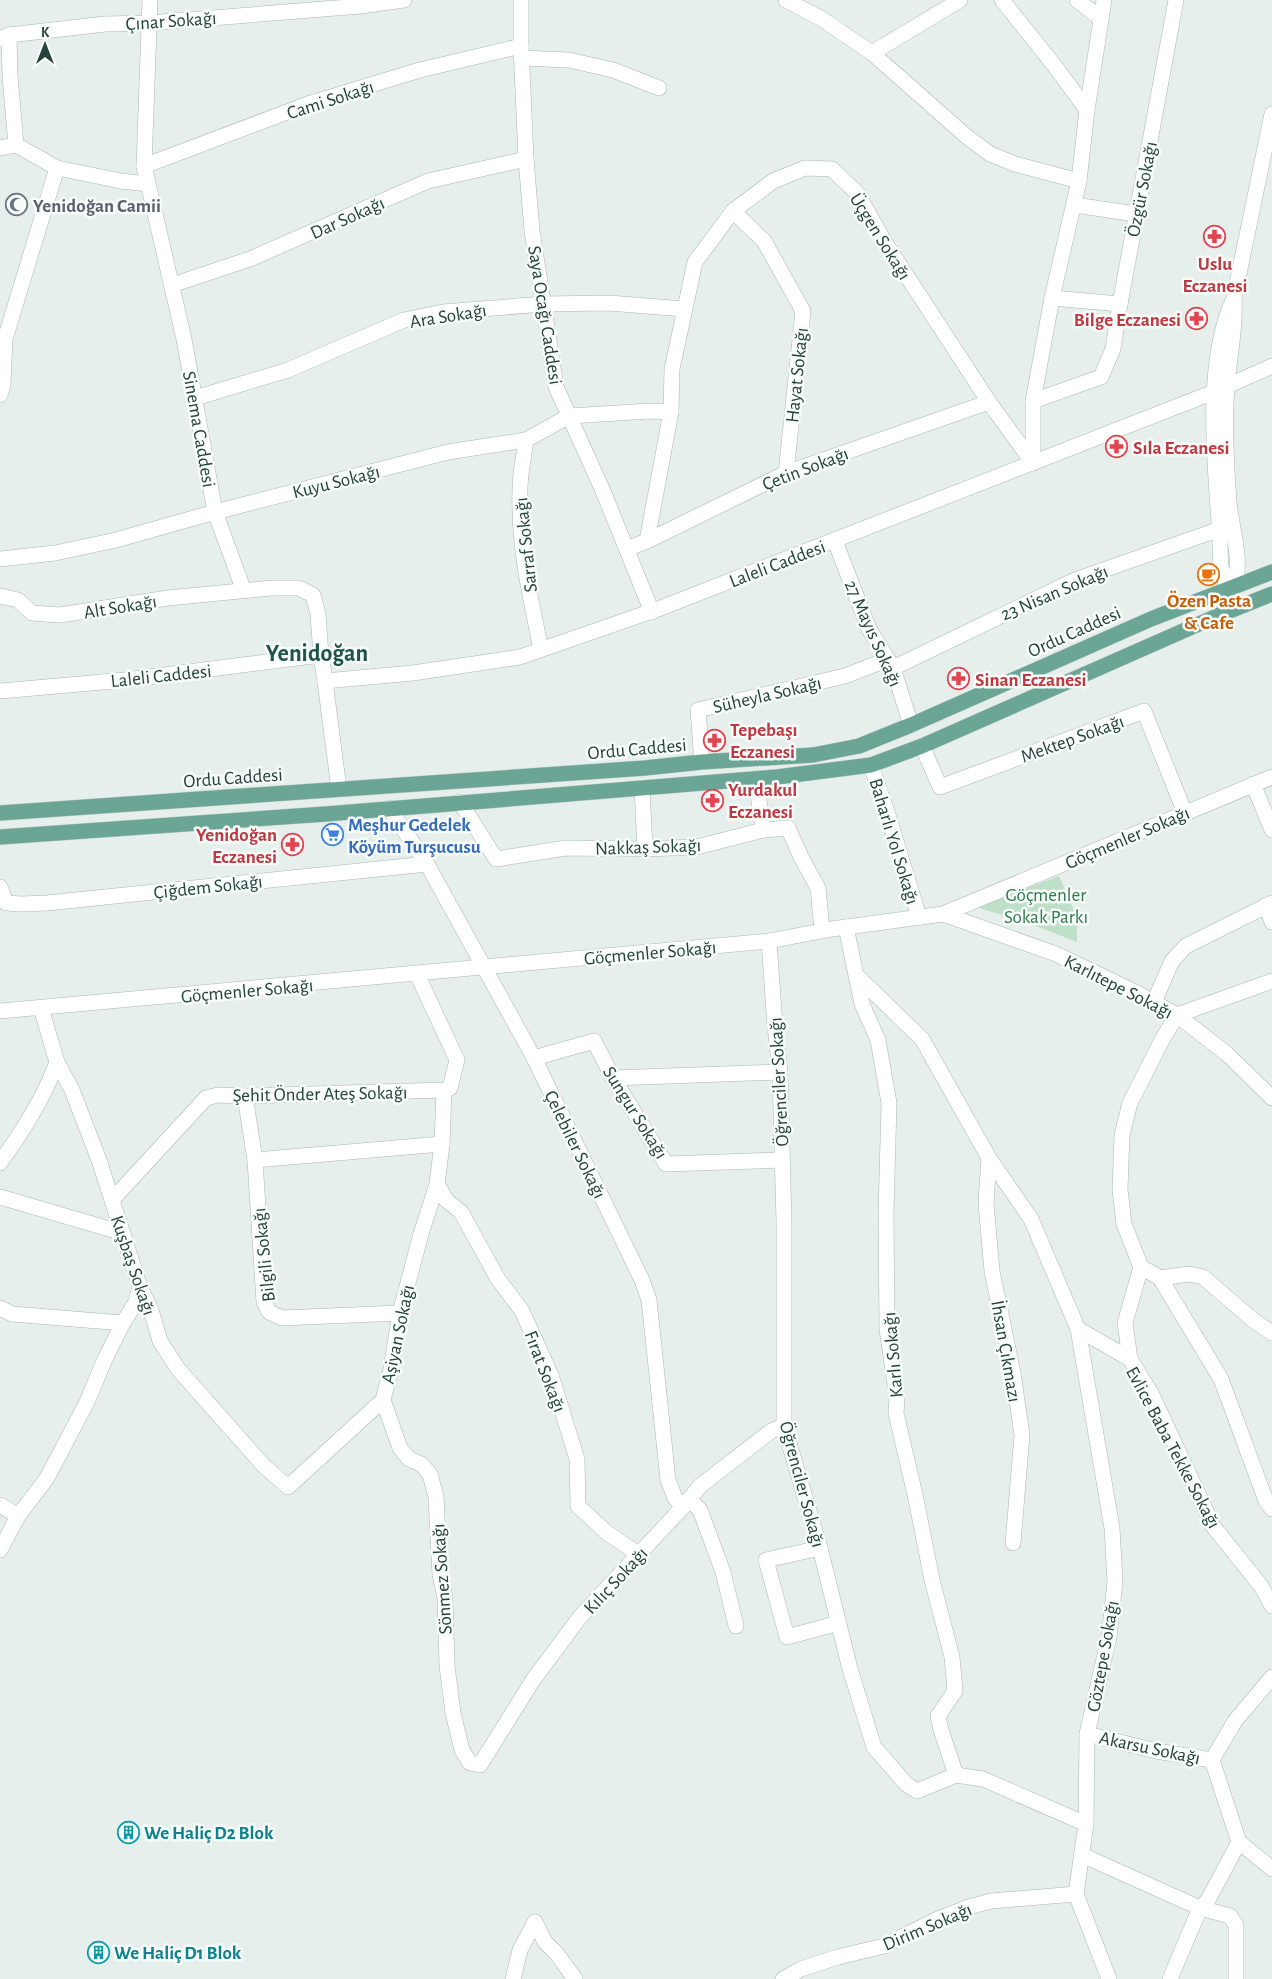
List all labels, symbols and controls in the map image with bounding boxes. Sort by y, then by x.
street label: Çınar Sokağı [125,9,217,34]
north arrow [20,20,70,70]
text: K [41,26,50,40]
street label: Cami Sokağı [285,77,376,123]
street label: Özgür Sokağı [1123,140,1161,239]
street label: Üçgen Sokağı [846,189,915,284]
mosque icon: Yenidoğan Camii [5,193,29,217]
street label: Dar Sokağı [308,194,388,243]
place label: Yenidoğan Camii [33,197,161,216]
pharmacy icon: Uslu Eczanesi [1203,225,1227,249]
street label: Saya Ocağı Caddesi [524,244,565,386]
place label: Uslu Eczanesi [1183,255,1248,296]
street label: Ara Sokağı [408,301,488,332]
pharmacy icon: Bilge Eczanesi [1185,307,1209,331]
place label: Bilge Eczanesi [1074,311,1181,330]
street label: Hayat Sokağı [783,327,812,424]
street label: Sinema Caddesi [179,370,218,489]
pharmacy icon: Sıla Eczanesi [1105,435,1129,459]
place label: Sıla Eczanesi [1133,439,1229,458]
street label: Çetin Sokağı [760,444,851,495]
street label: Kuyu Sokağı [291,462,382,502]
street label: Sarraf Sokağı [512,496,541,593]
street label: Laleli Caddesi [727,537,828,591]
street label: 23 Nisan Sokağı [998,562,1111,625]
cafe icon: Özen Pasta & Cafe [1197,562,1221,586]
street label: 27 Mayıs Sokağı [841,577,905,690]
place label: Özen Pasta & Cafe [1167,590,1251,633]
street label: Alt Sokağı [82,592,158,623]
street label: Ordu Caddesi [1025,603,1124,661]
district label: Yenidoğan [266,642,368,666]
street label: Laleli Caddesi [110,662,213,691]
pharmacy icon: Sinan Eczanesi [947,667,971,691]
place label: Sinan Eczanesi [975,671,1086,690]
street label: Süheyla Sokağı [711,674,823,717]
street label: Mektep Sokağı [1018,712,1127,767]
place label: Tepebaşı Eczanesi [730,721,797,762]
pharmacy icon: Tepebaşı Eczanesi [702,728,726,752]
street label: Ordu Caddesi [587,736,688,763]
street label: Ordu Caddesi [183,766,283,791]
street label: Baharlı Yol Sokağı [865,776,922,907]
place label: Yurdakul Eczanesi [728,781,797,822]
pharmacy icon: Yurdakul Eczanesi [700,788,724,812]
street label: Göçmenler Sokağı [1063,804,1192,873]
place label: Meşhur Gedelek Köyüm Turşucusu [348,816,481,857]
supermarket icon: Meşhur Gedelek Köyüm Turşucusu [320,823,344,847]
place label: Yenidoğan Eczanesi [196,826,277,867]
pharmacy icon: Yenidoğan Eczanesi [281,833,305,857]
street label: Nakkaş Sokağı [595,836,701,859]
street label: Çiğdem Sokağı [153,872,264,903]
park label: Göçmenler Sokak Parkı [1004,886,1088,927]
street label: Göçmenler Sokağı [583,938,717,969]
street label: Karlıtepe Sokağı [1061,952,1176,1023]
street label: Göçmenler Sokağı [180,976,314,1007]
street label: Öğrenciler Sokağı [766,1017,792,1147]
street label: Sungur Sokağı [599,1063,671,1162]
street label: Şehit Önder Ateş Sokağı [232,1082,408,1106]
street label: Çelebiler Sokağı [540,1088,609,1202]
street label: Bilgili Sokağı [250,1207,279,1303]
street label: Kuşbaş Sokağı [107,1213,159,1318]
street label: Aşiyan Sokağı [379,1283,418,1386]
street label: İhsan Çıkmazı [987,1299,1025,1404]
street label: Karlı Sokağı [880,1311,907,1399]
street label: Fırat Sokağı [520,1328,569,1415]
street label: Evlice Baba Tekke Sokağı [1122,1364,1223,1532]
street label: Öğrenciler Sokağı [776,1419,828,1549]
street label: Sönmez Sokağı [429,1523,456,1635]
street label: Kılıç Sokağı [581,1544,652,1618]
street label: Göztepe Sokağı [1084,1599,1123,1713]
street label: Akarsu Sokağı [1097,1728,1202,1768]
building icon: We Haliç D2 Blok [116,1820,140,1844]
place label: We Haliç D2 Blok [144,1824,274,1843]
street label: Dirim Sokağı [880,1900,975,1955]
building icon: We Haliç D1 Blok [86,1940,110,1964]
place label: We Haliç D1 Blok [114,1944,242,1963]

